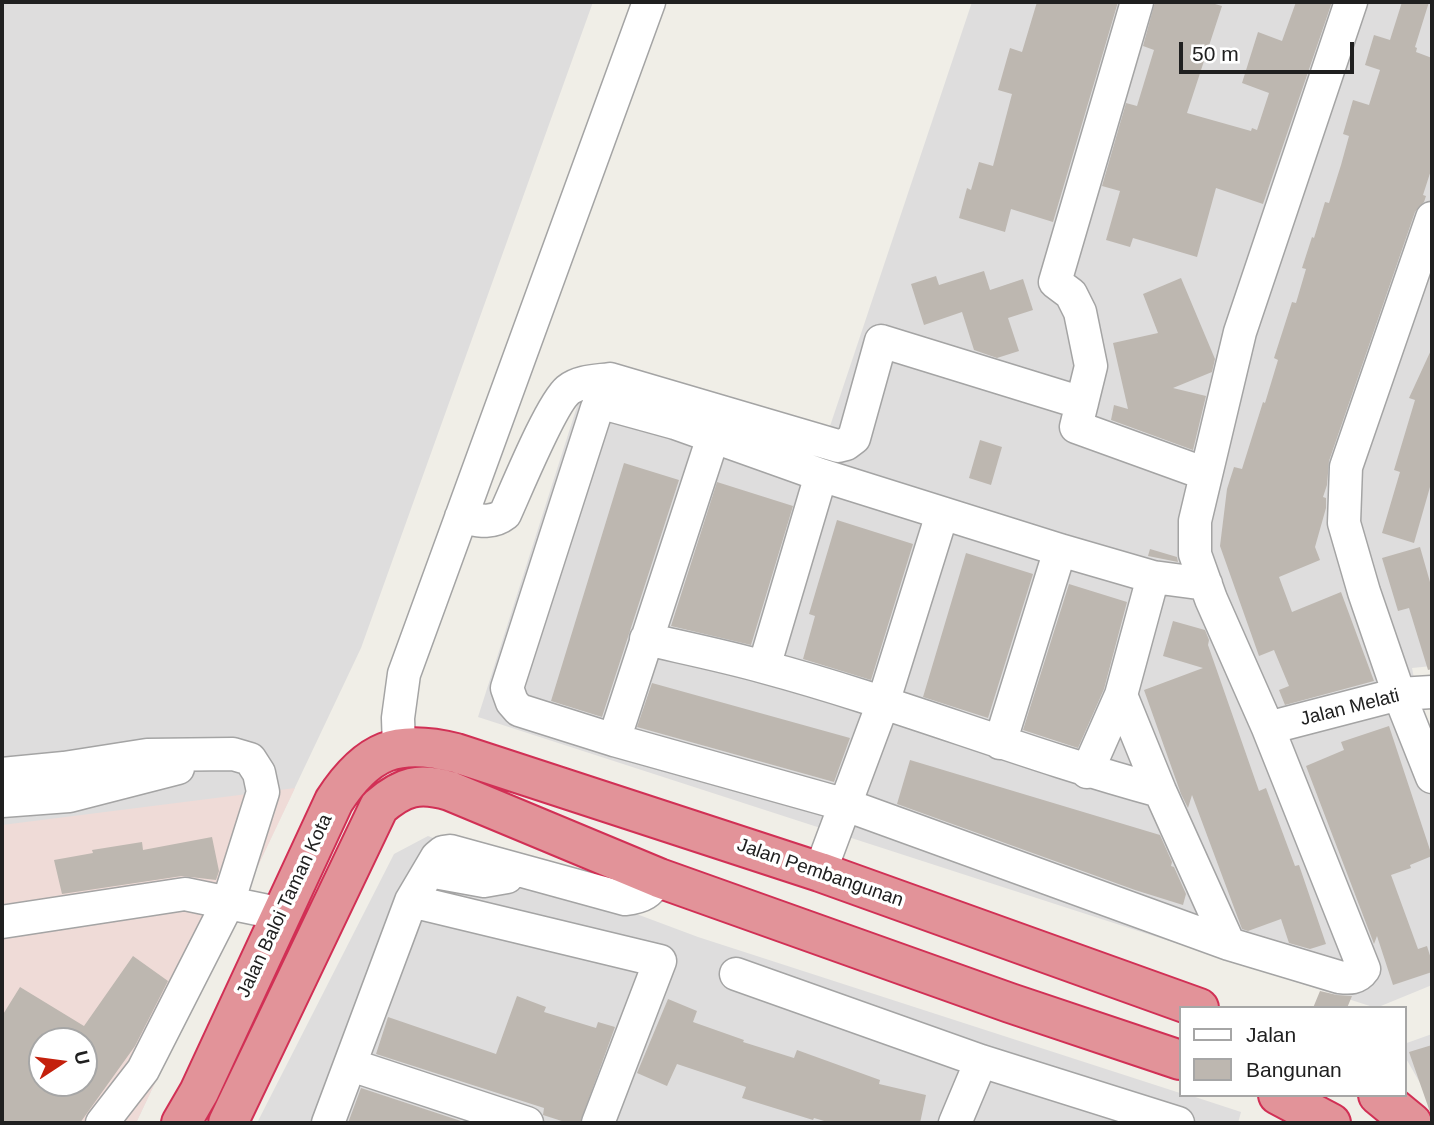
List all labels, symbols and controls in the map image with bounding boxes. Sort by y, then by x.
scale bar [1182,28,1357,72]
text: 50 m [1192,42,1239,65]
street label: Jalan Melati [1298,685,1402,731]
street label: Jalan Baloi Taman Kota [232,811,338,1001]
street label: Jalan Pembangunan [734,834,906,912]
legend [1178,1006,1406,1097]
text: Jalan [1246,1023,1296,1046]
north arrow [28,1027,98,1097]
text: U [70,1049,94,1067]
text: Bangunan [1246,1058,1342,1081]

